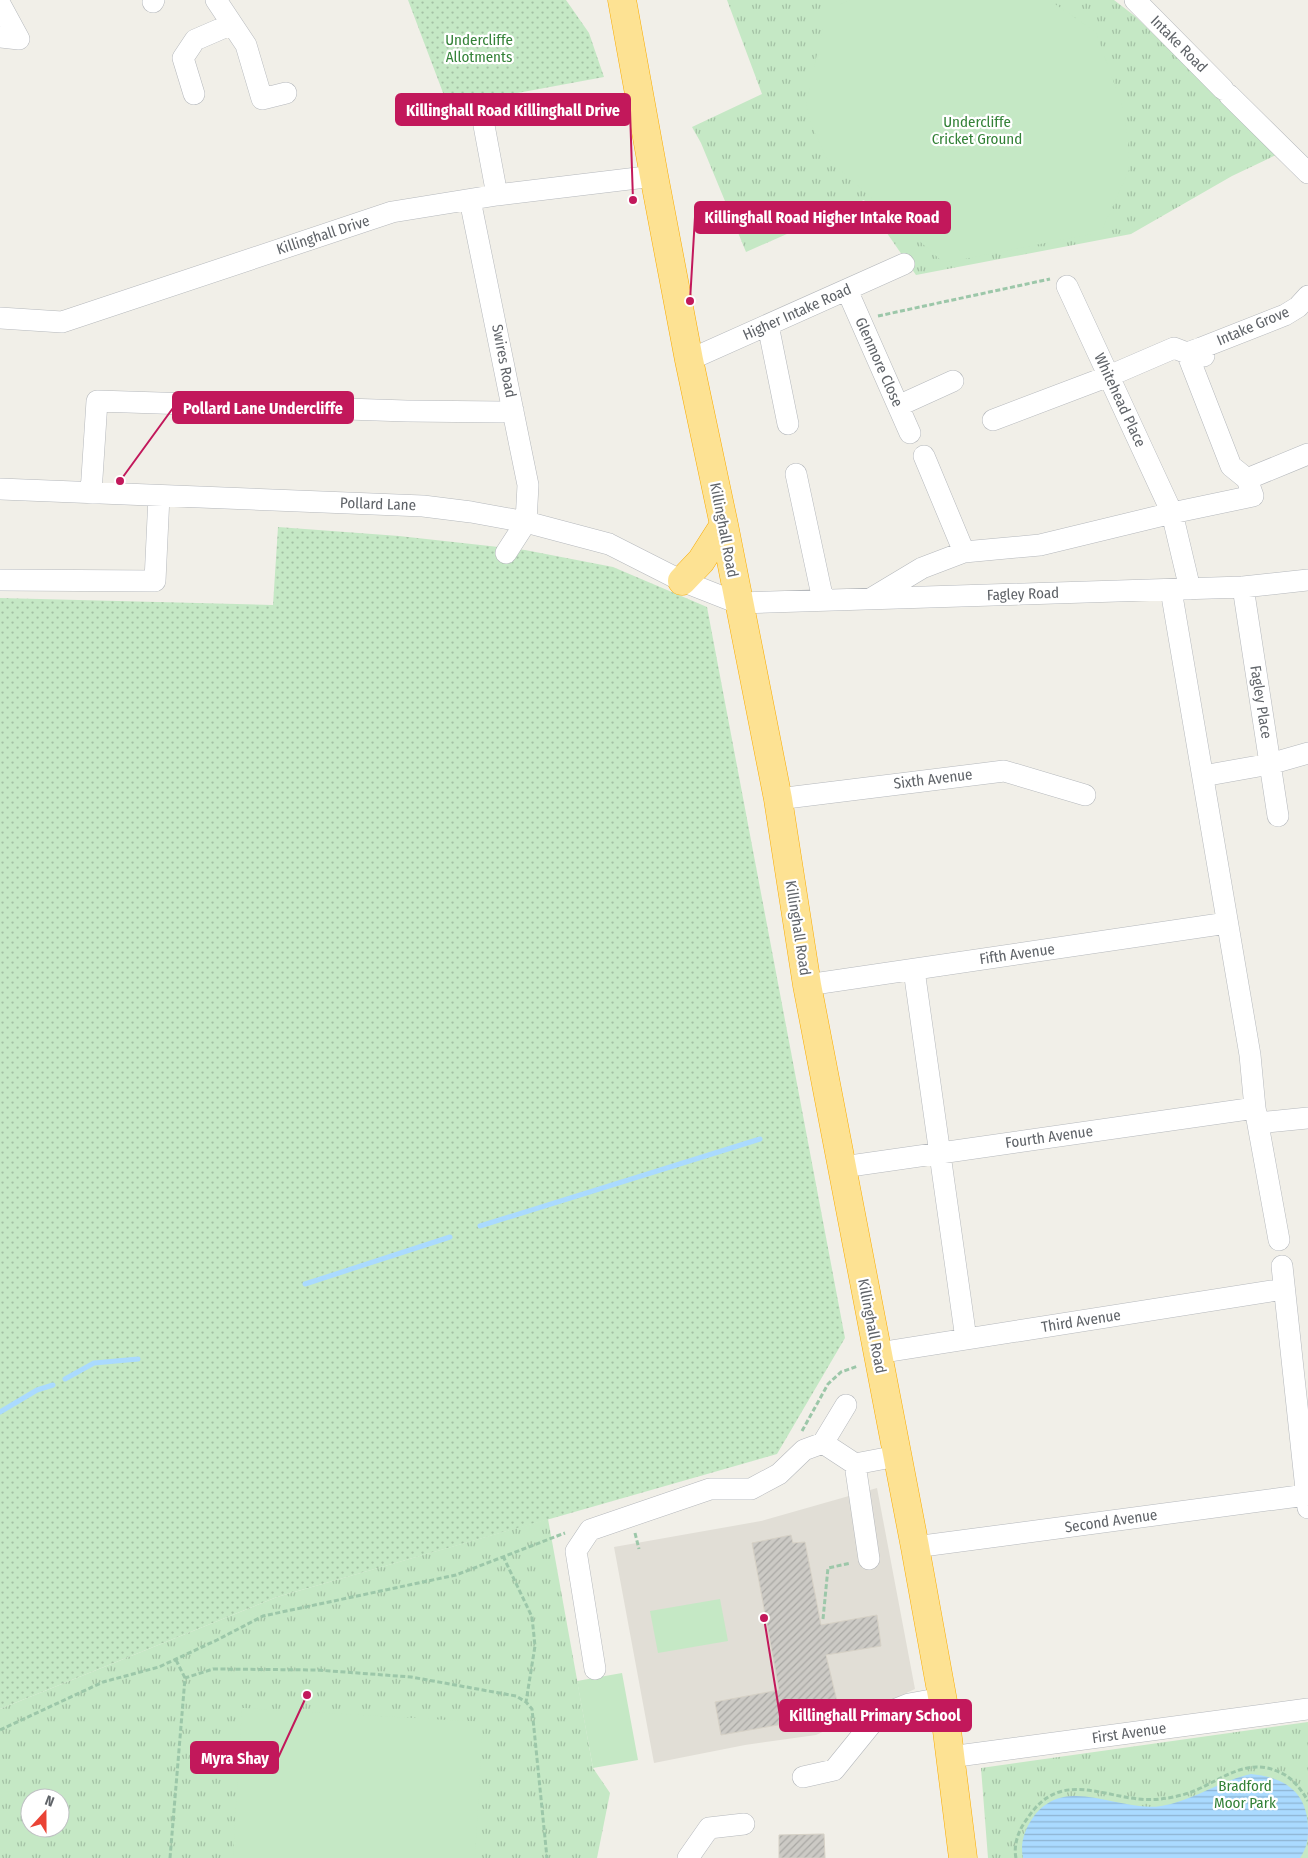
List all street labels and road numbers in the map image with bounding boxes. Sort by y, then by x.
street label: Intake Road [1147,12,1211,76]
street label: Killinghall Drive [274,212,372,258]
street label: Higher Intake Road [740,280,854,344]
street label: Intake Grove [1214,303,1292,349]
street label: Glenmore Close [851,314,907,410]
street label: Swires Road [488,323,520,399]
street label: Whitehead Place [1090,350,1150,450]
street label: Killinghall Road [706,481,742,579]
street label: Pollard Lane [340,494,416,514]
street label: Fagley Road [986,584,1060,604]
street label: Fagley Place [1246,664,1276,740]
street label: Sixth Avenue [893,765,973,793]
street label: Killinghall Road [782,879,814,977]
street label: Fifth Avenue [978,940,1056,968]
street label: Fourth Avenue [1004,1122,1094,1152]
street label: Killinghall Road [854,1277,890,1375]
street label: Third Avenue [1040,1306,1122,1336]
street label: Second Avenue [1063,1506,1159,1536]
street label: First Avenue [1091,1719,1167,1747]

